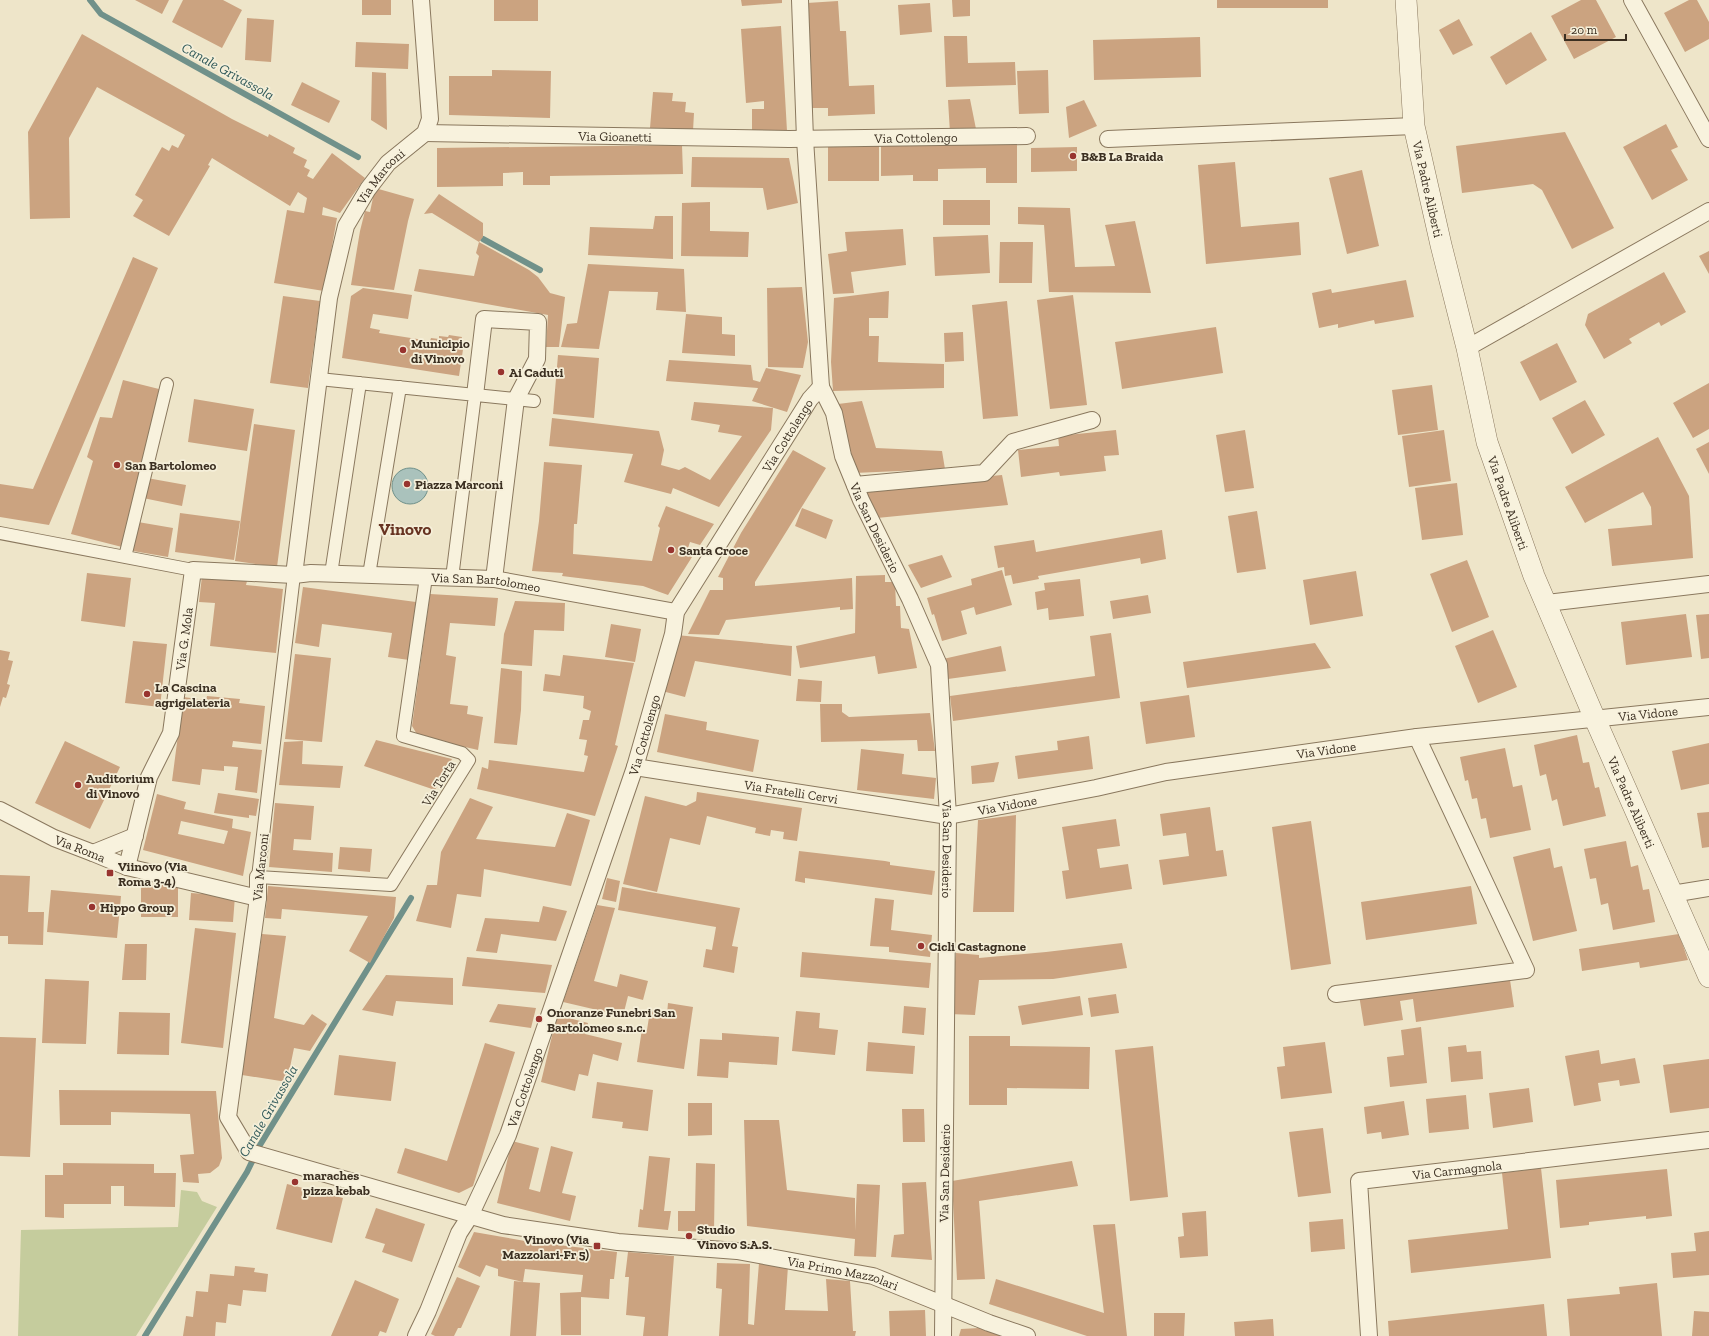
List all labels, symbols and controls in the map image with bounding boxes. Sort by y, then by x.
scale bar [1565,16,1626,42]
text: 20 m [1571,23,1598,37]
water label: Canale Grivassola [179,39,277,104]
street label: Via Gioanetti [577,129,652,145]
street label: Via Cottolengo [873,130,958,146]
street label: Via Padre Aliberti [1409,139,1446,239]
street label: Via Marconi [353,145,408,208]
place label: B&B La Braida [1081,149,1164,164]
marker: B&B La Braida [1068,151,1078,161]
place label: Municipio di Vinovo [411,336,470,366]
marker: Municipio di Vinovo [398,345,408,355]
place label: Ai Caduti [509,365,563,380]
marker: Ai Caduti [496,367,506,377]
street label: Via Cottolengo [759,396,816,476]
street label: Via Padre Aliberti [1484,453,1531,552]
place label: San Bartolomeo [125,458,217,473]
marker: San Bartolomeo [112,460,122,470]
place label: Piazza Marconi [415,477,503,492]
marker: Piazza Marconi [402,479,412,489]
street label: Via San Desiderio [846,479,903,576]
district label: Vinovo [379,519,431,539]
place label: Santa Croce [679,543,749,558]
marker: Santa Croce [666,545,676,555]
street label: Via San Bartolomeo [430,570,542,595]
street label: Via G. Mola [172,606,196,672]
place label: La Cascina agrigelateria [155,680,231,710]
marker: La Cascina agrigelateria [142,689,152,699]
street label: Via Cottolengo [625,693,663,778]
street label: Via Vidone [1617,703,1679,724]
street label: Via Vidone [1295,739,1357,762]
street label: Via Padre Aliberti [1604,753,1658,851]
street label: Via Torta [418,757,459,810]
place label: Auditorium di Vinovo [86,771,155,801]
street label: Via Fratelli Cervi [742,777,839,807]
marker: Auditorium di Vinovo [73,780,83,790]
street label: Via Vidone [975,792,1038,818]
street label: Via San Desiderio [939,798,955,899]
street label: Via Roma [52,832,108,866]
street label: Via Marconi [249,832,272,903]
place label: Viinovo (Via Roma 3-4) [118,859,188,889]
marker: Viinovo (Via Roma 3-4) [105,868,115,878]
place label: Hippo Group [100,900,175,915]
marker: Hippo Group [87,902,97,912]
place label: Cicli Castagnone [929,939,1027,954]
marker: Cicli Castagnone [916,941,926,951]
place label: Onoranze Funebri San Bartolomeo s.n.c. [547,1005,676,1035]
marker: Onoranze Funebri San Bartolomeo s.n.c. [534,1014,544,1024]
street label: Via Cottolengo [504,1045,546,1130]
water label: Canale Grivassola [235,1062,302,1160]
street label: Via San Desiderio [936,1123,953,1223]
street label: Via Carmagnola [1411,1157,1503,1183]
place label: maraches pizza kebab [303,1168,370,1198]
marker: maraches pizza kebab [290,1177,300,1187]
place label: Studio Vinovo S.A.S. [697,1222,772,1252]
marker: Studio Vinovo S.A.S. [684,1231,694,1241]
place label: Vinovo (Via Mazzolari-Fr 5) [502,1232,589,1262]
marker: Vinovo (Via Mazzolari-Fr 5) [592,1241,602,1251]
street label: Via Primo Mazzolari [785,1253,901,1294]

